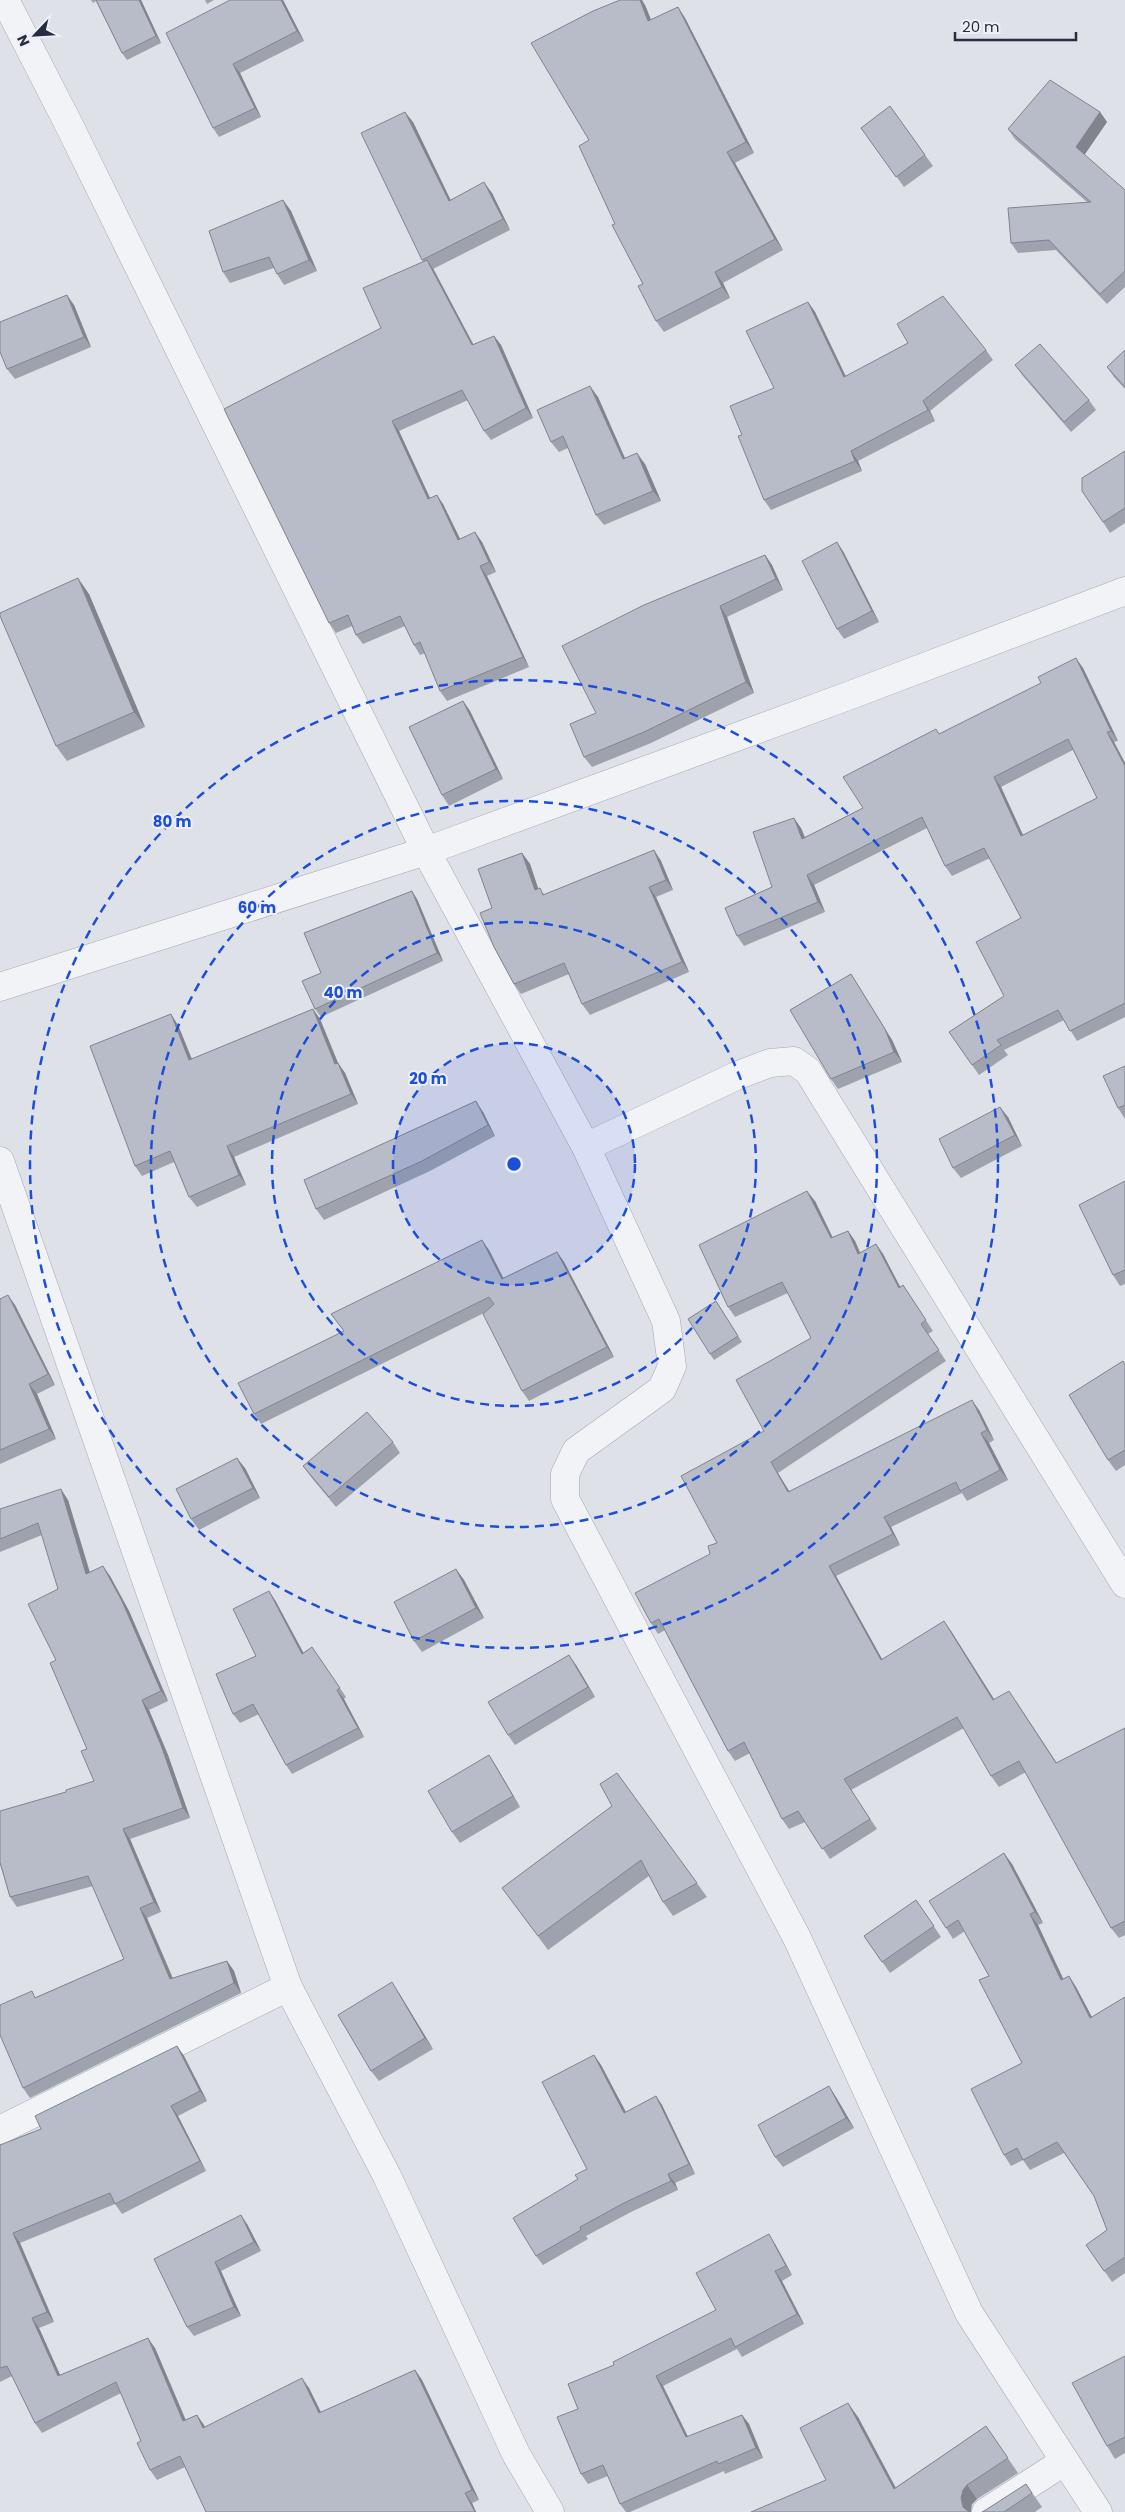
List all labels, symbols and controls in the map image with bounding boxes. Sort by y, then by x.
north arrow [10,10,60,60]
scale bar [955,10,1076,42]
text: 20 m [962,16,1000,37]
text: N [12,31,35,49]
text: 80 m [153,811,191,832]
text: 60 m [238,897,276,918]
text: 40 m [323,982,363,1003]
text: 20 m [409,1068,447,1089]
centre of rings [505,1155,523,1173]

